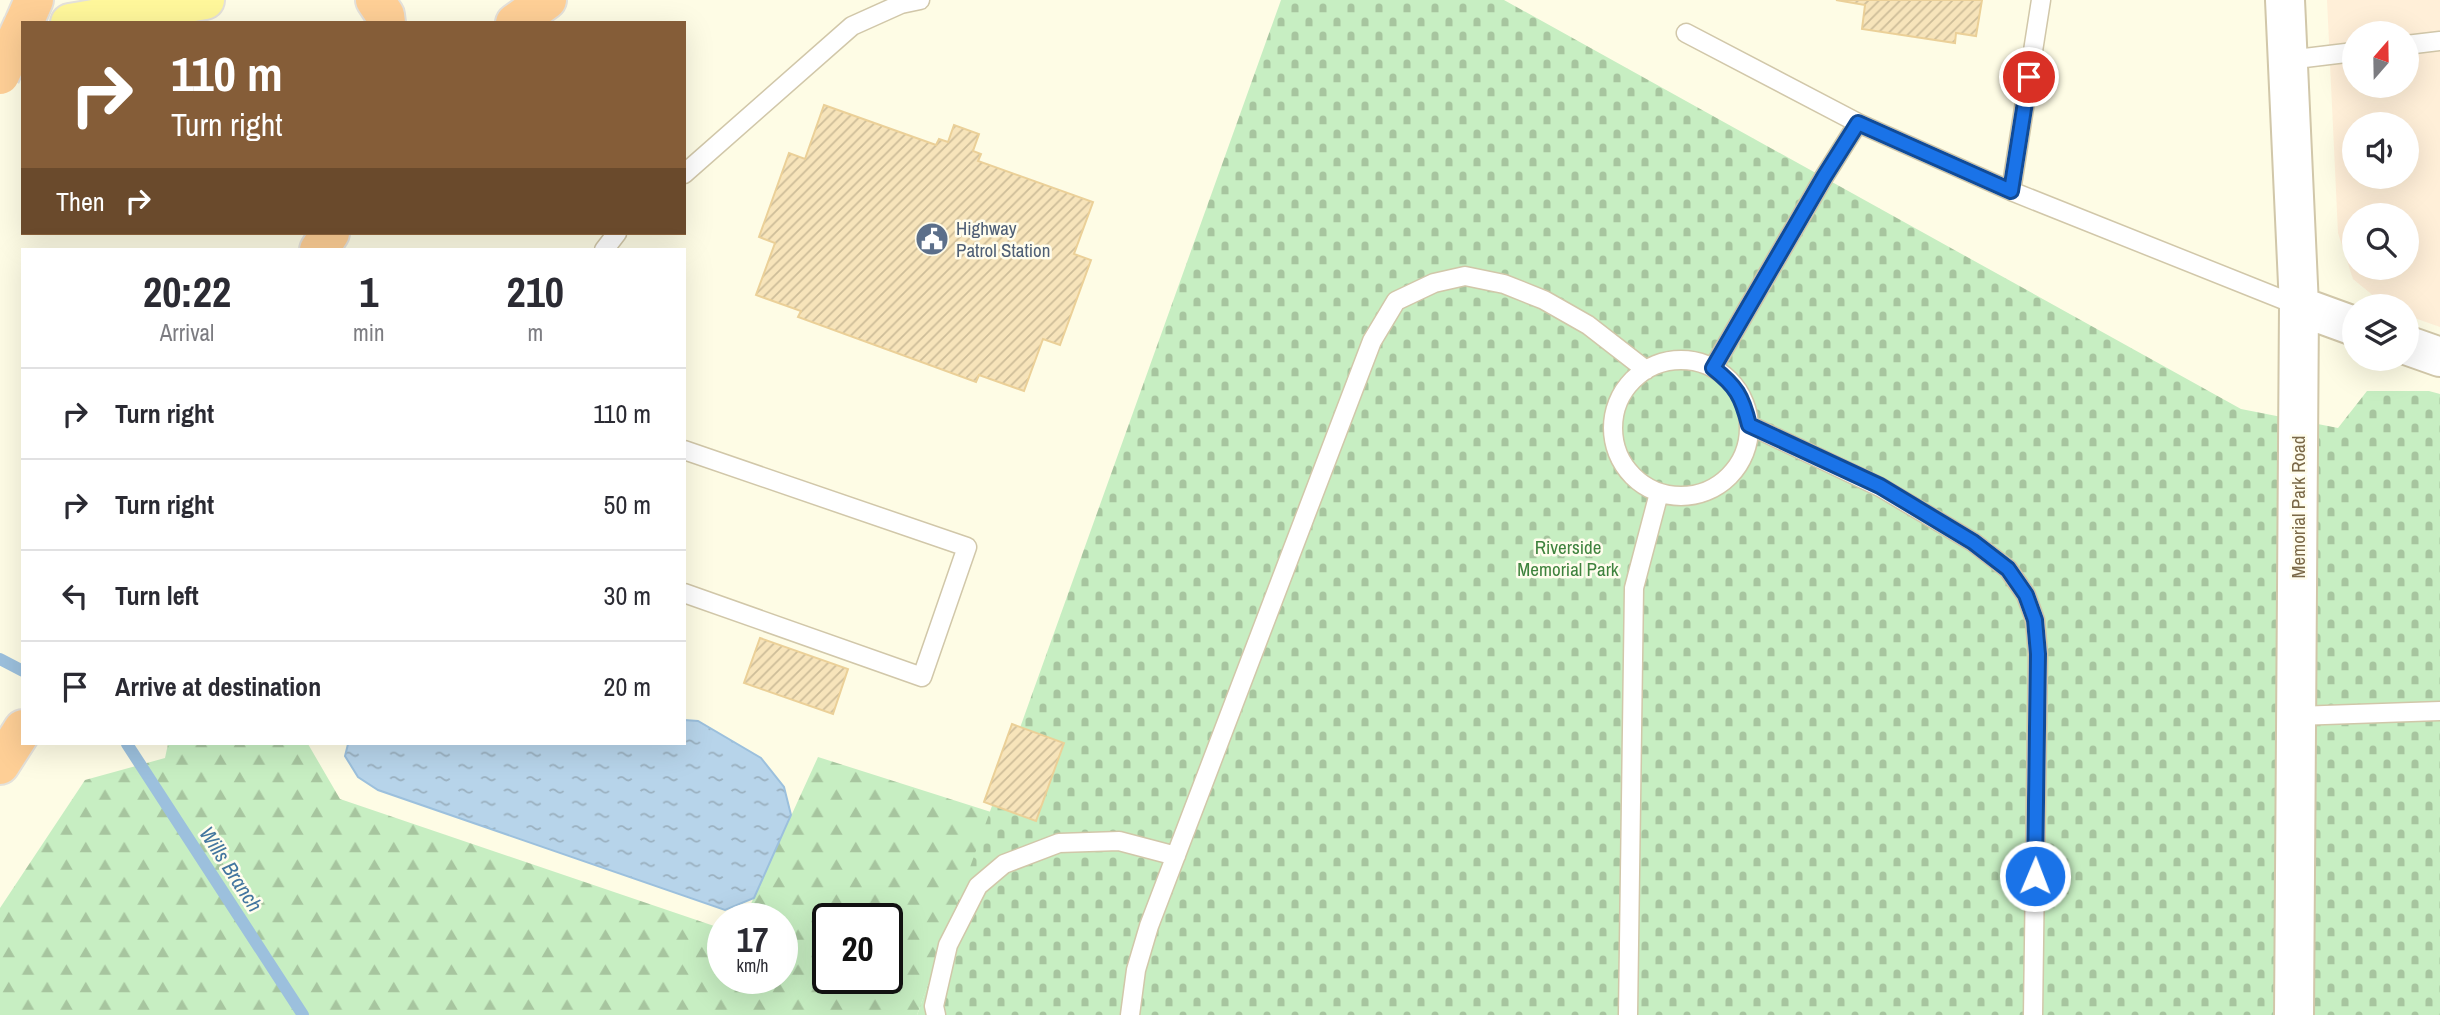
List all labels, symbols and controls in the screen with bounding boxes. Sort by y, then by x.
north arrow [2342,21,2418,98]
map controls [2342,21,2419,371]
text: 110 m [171,40,283,106]
pin [1999,47,2059,107]
icon: right [56,49,147,140]
icon: arrive [2010,58,2048,96]
text: Turn right [171,103,283,146]
button: sound [2342,112,2419,189]
icon: right [119,182,157,220]
text: Then [56,184,105,219]
button: search [2342,203,2419,280]
place label: Highway Patrol Station [956,215,1050,263]
public building icon: Highway Patrol Station [913,220,951,258]
text: 20:22 [143,264,231,320]
text: 1 [359,264,378,320]
text: 210 [507,264,564,320]
button: layers [2342,294,2419,371]
text: Arrival [160,317,214,348]
text: min [353,317,385,348]
text: m [527,317,543,348]
icon: right [56,395,94,433]
text: Turn right [115,396,214,431]
text: 110 m [593,396,651,431]
street label: Memorial Park Road [2285,436,2311,578]
icon: right [56,486,94,524]
text: Turn right [115,487,214,522]
text: 50 m [604,487,651,522]
park label: Riverside Memorial Park [1517,534,1619,582]
icon: left [56,577,94,615]
text: Turn left [115,578,199,613]
text: 30 m [604,578,651,613]
icon: arrive [56,668,94,706]
text: Arrive at destination [115,669,321,704]
text: 20 m [604,669,651,704]
water label: Wills Branch [193,821,269,917]
position arrow [1998,839,2072,913]
speed limit sign: 20 [812,903,903,994]
text: 17 [737,916,768,963]
text: km/h [737,953,769,978]

